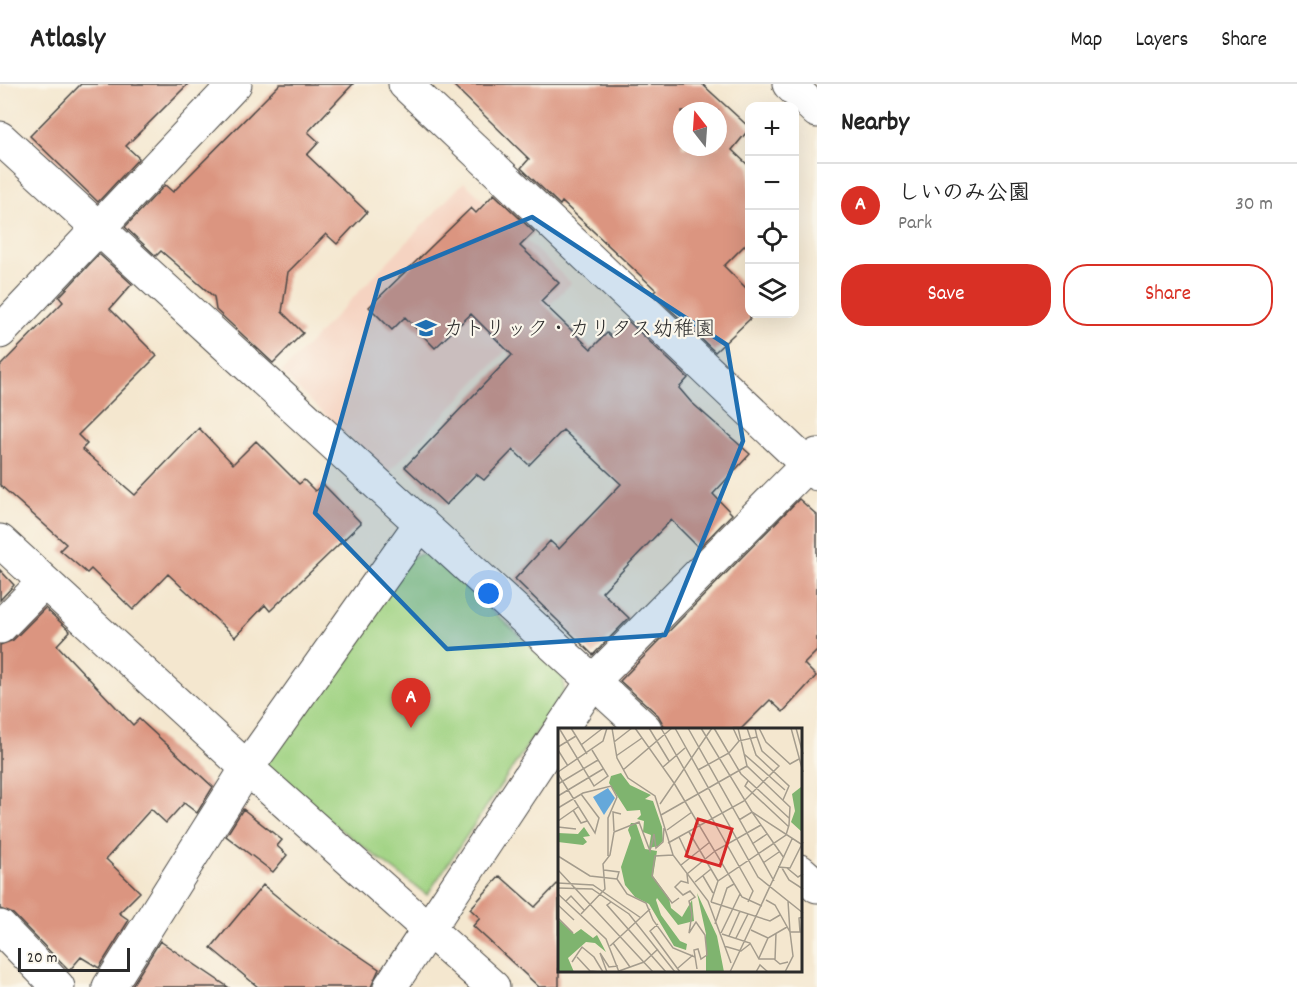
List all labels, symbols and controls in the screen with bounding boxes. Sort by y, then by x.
text: Atlasly [30,21,105,61]
text: Map [1071,26,1102,56]
text: Layers [1135,26,1188,56]
text: Share [1221,26,1267,56]
north arrow [673,102,727,156]
map controls [745,102,799,318]
button: + [745,102,799,156]
text: Nearby [841,105,909,142]
button: − [745,156,799,210]
text: しいのみ公園 [898,179,1030,210]
text: A [855,191,866,219]
text: 30 m [1235,191,1273,219]
button: locate [745,210,799,264]
text: Park [898,210,932,238]
button: layers [745,264,799,318]
button: Save [841,264,1051,326]
button: Share [1063,264,1273,326]
school or university icon: カトリック・カリタス幼稚園 [414,316,438,340]
place label: カトリック・カリタス幼稚園 [443,316,716,346]
your location [474,579,503,608]
pin: A [392,678,430,728]
inset map [558,728,802,972]
scale bar [18,945,130,972]
text: 20 m [27,947,57,970]

